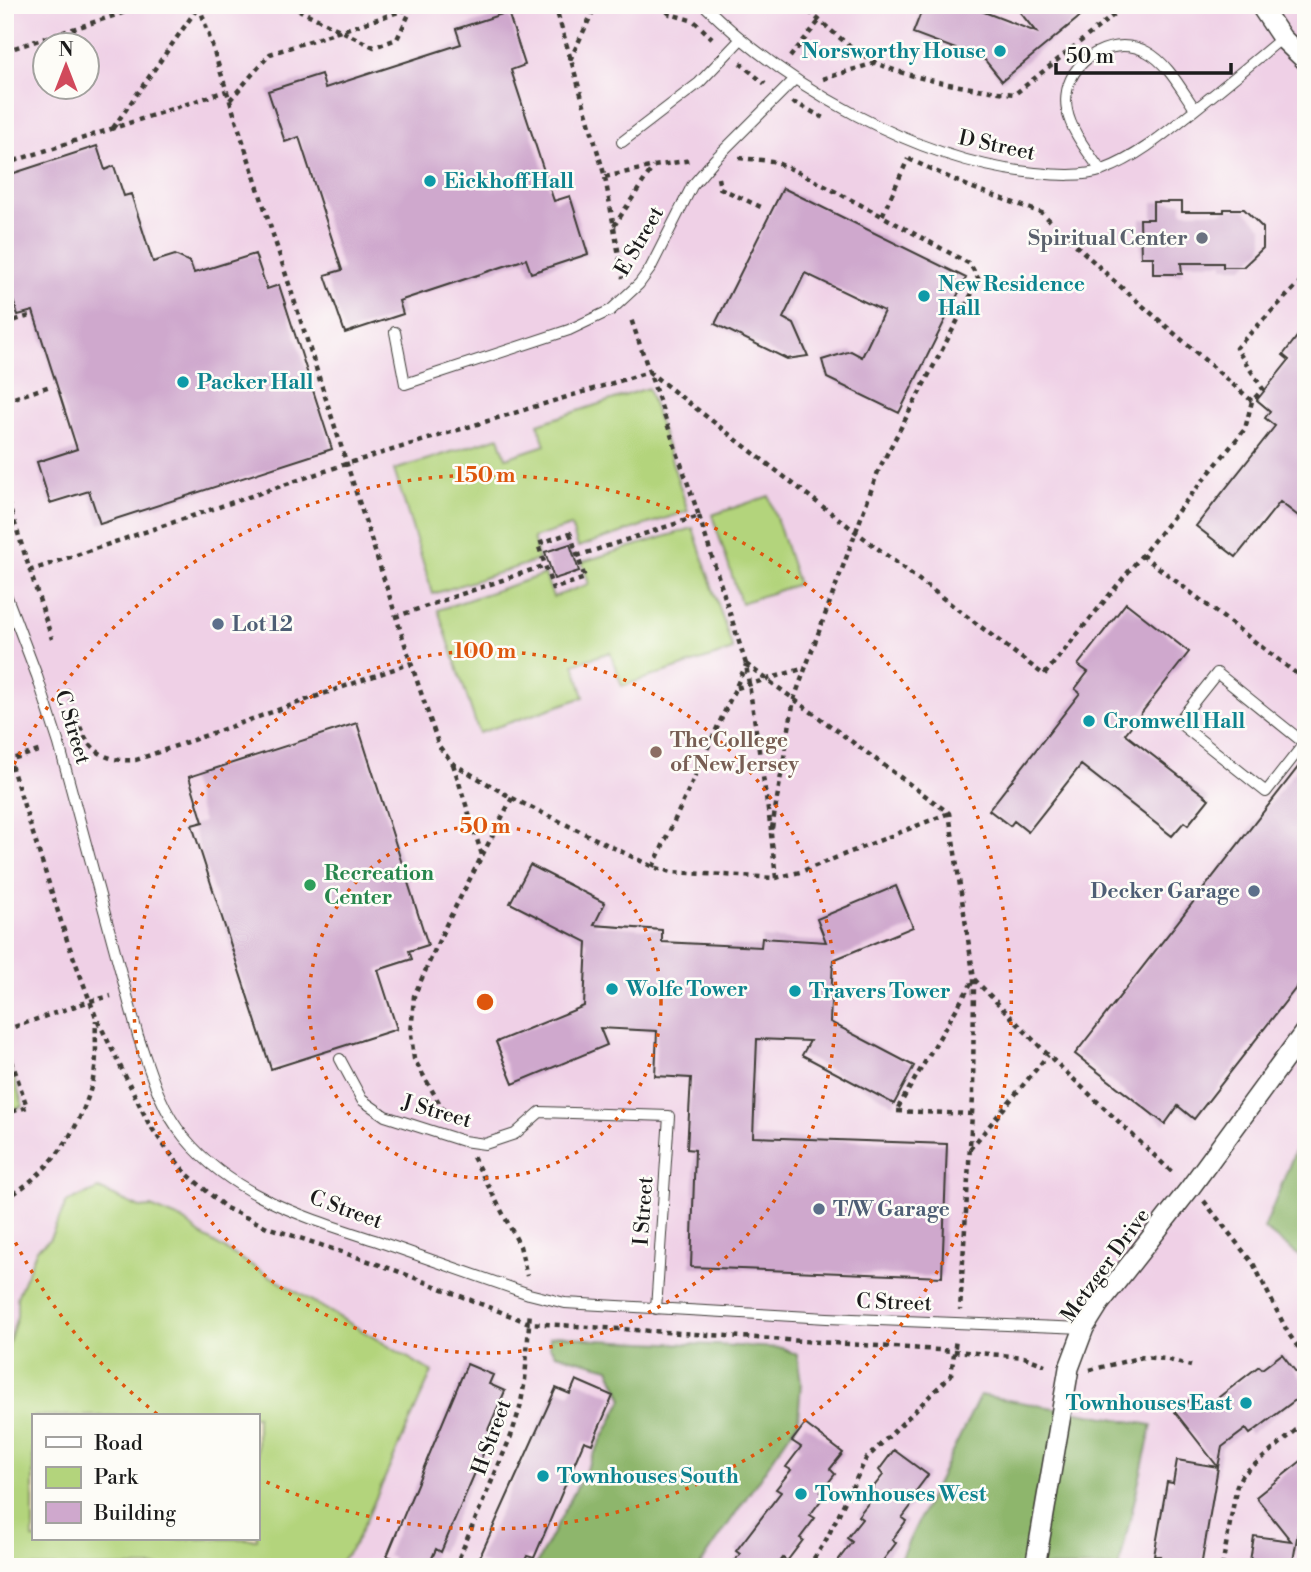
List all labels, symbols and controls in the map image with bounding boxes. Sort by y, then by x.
north arrow [32,32,102,102]
scale bar [1056,32,1230,76]
text: N [58,38,74,62]
place label: Norsworthy House [802,39,986,65]
marker: Norsworthy House [992,43,1008,59]
text: 50 m [1066,44,1114,70]
street label: D Street [956,125,1038,167]
place label: Eickhoff Hall [444,169,574,195]
marker: Eickhoff Hall [422,173,438,189]
street label: E Street [610,202,670,281]
place label: Spiritual Center [1028,226,1188,252]
marker: Spiritual Center [1194,230,1210,246]
place label: New Residence Hall [938,272,1085,322]
marker: New Residence Hall [916,288,932,304]
place label: Packer Hall [197,370,313,396]
marker: Packer Hall [175,374,191,390]
text: 150 m [455,463,515,489]
place label: Lot 12 [232,612,293,638]
marker: Lot 12 [210,616,226,632]
text: 100 m [454,639,516,665]
street label: C Street [49,687,96,768]
place label: Cromwell Hall [1103,709,1245,735]
marker: Cromwell Hall [1081,713,1097,729]
place label: The College of New Jersey [670,728,799,778]
marker: The College of New Jersey [648,744,664,760]
text: 50 m [460,814,510,840]
place label: Recreation Center [324,861,434,911]
marker: Recreation Center [302,877,318,893]
place label: Decker Garage [1090,879,1240,905]
marker: Decker Garage [1246,883,1262,899]
place label: Wolfe Tower [625,977,748,1003]
place label: Travers Tower [809,979,951,1005]
marker: Wolfe Tower [604,981,620,997]
marker: Travers Tower [787,983,803,999]
centre of rings [473,990,497,1014]
street label: J Street [398,1089,475,1134]
street label: I Street [629,1175,659,1247]
street label: C Street [306,1185,386,1235]
place label: T/W Garage [833,1197,950,1223]
marker: T/W Garage [811,1201,827,1217]
street label: Metzger Drive [1056,1203,1156,1328]
street label: C Street [856,1289,933,1317]
place label: Townhouses East [1066,1391,1233,1417]
marker: Townhouses East [1238,1395,1254,1411]
street label: H Street [466,1396,518,1479]
legend [32,1414,259,1540]
text: Road [94,1431,143,1457]
place label: Townhouses South [557,1464,739,1490]
text: Park [94,1465,139,1491]
marker: Townhouses South [535,1468,551,1484]
place label: Townhouses West [815,1482,987,1508]
marker: Townhouses West [793,1486,809,1502]
text: Building [93,1501,176,1527]

